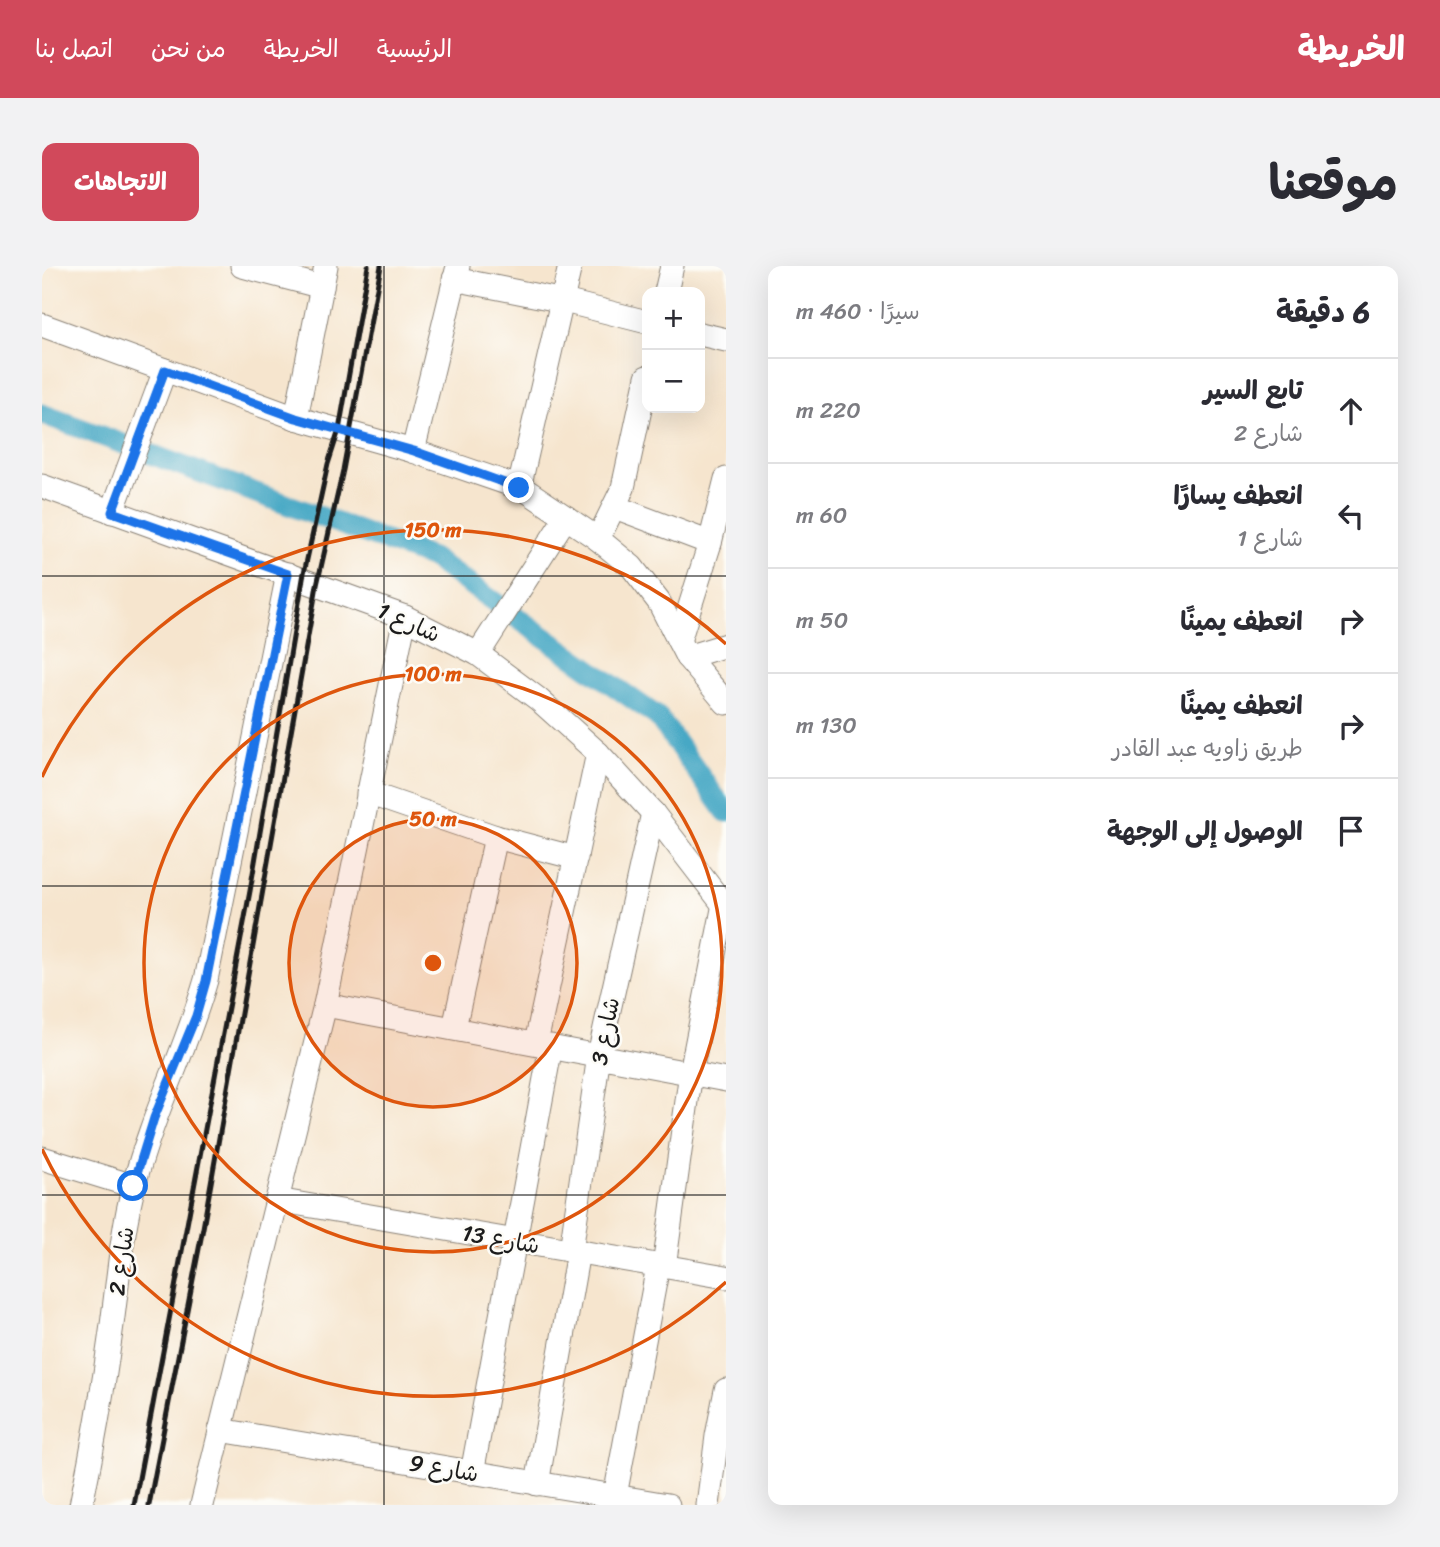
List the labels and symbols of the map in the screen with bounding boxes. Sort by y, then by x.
route end [503,472,534,503]
text: 150 m [405,511,462,549]
street label: شارع 1 [370,590,447,655]
text: 100 m [404,655,462,693]
text: 50 m [409,800,458,838]
centre of rings [421,951,445,975]
street label: شارع 3 [579,994,632,1069]
route start [117,1170,148,1201]
street label: شارع 13 [459,1213,543,1266]
street label: شارع 2 [96,1224,147,1298]
street label: شارع 9 [406,1442,482,1495]

